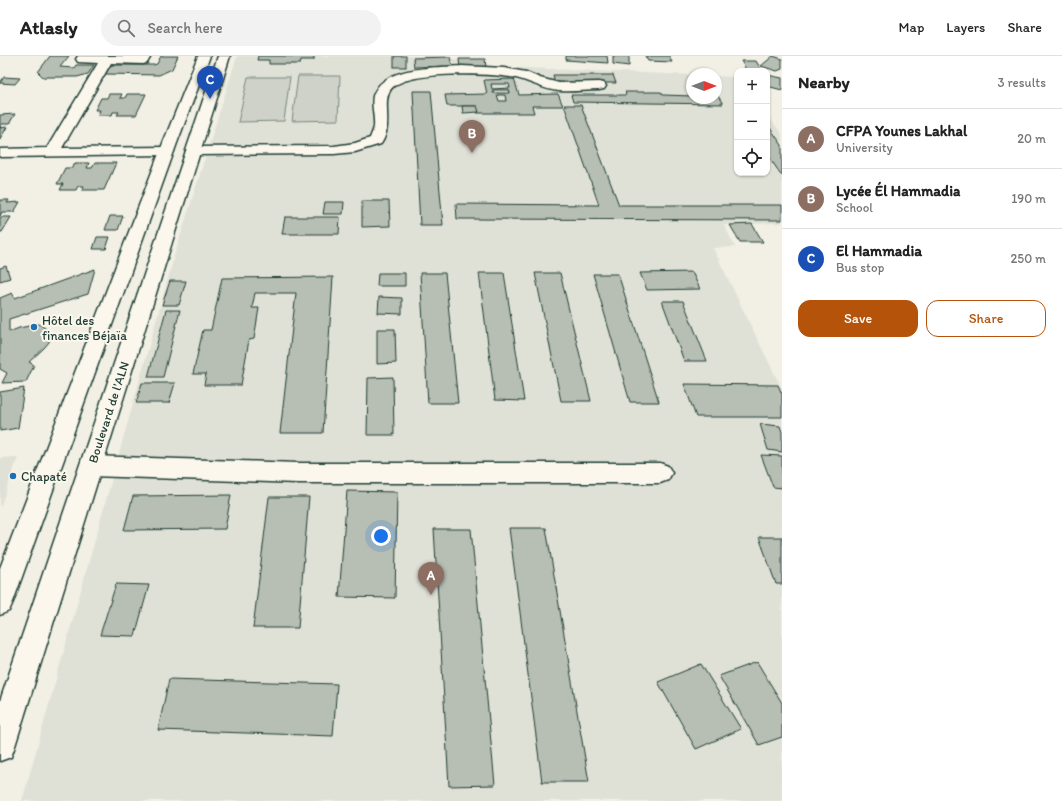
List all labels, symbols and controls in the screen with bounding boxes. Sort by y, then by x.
search box [101,10,381,46]
text: Atlasly [20,16,77,39]
icon: search [115,17,137,39]
text: Search here [147,19,223,37]
text: Map [899,19,924,36]
text: Layers [946,19,985,36]
text: Share [1007,19,1042,36]
pin: C [197,66,223,99]
north arrow [686,68,722,104]
map controls [734,68,770,176]
button: + [734,68,770,104]
text: Nearby [798,72,850,92]
text: 3 results [997,75,1046,90]
button: − [734,104,770,140]
pin: B [459,120,485,153]
text: CFPA Younes Lakhal [836,122,967,140]
text: A [807,131,815,146]
text: 20 m [1017,131,1046,146]
button: locate [734,140,770,176]
text: University [836,140,893,155]
text: Lycée Él Hammadia [836,182,960,200]
text: B [807,191,815,206]
text: 190 m [1011,191,1046,206]
text: School [836,200,873,215]
text: El Hammadia [836,242,922,260]
text: C [807,251,815,266]
text: 250 m [1010,251,1046,266]
text: Bus stop [836,260,884,275]
button: Save [798,300,918,337]
button: Share [926,300,1046,337]
place label: Hôtel des finances Béjaïa [42,313,127,343]
marker: Hôtel des finances Béjaïa [29,322,39,332]
street label: Boulevard de l'ALN [85,359,132,465]
place label: Chapaté [21,469,67,484]
marker: Chapaté [8,471,18,481]
your location [371,526,391,546]
pin: A [418,562,444,595]

